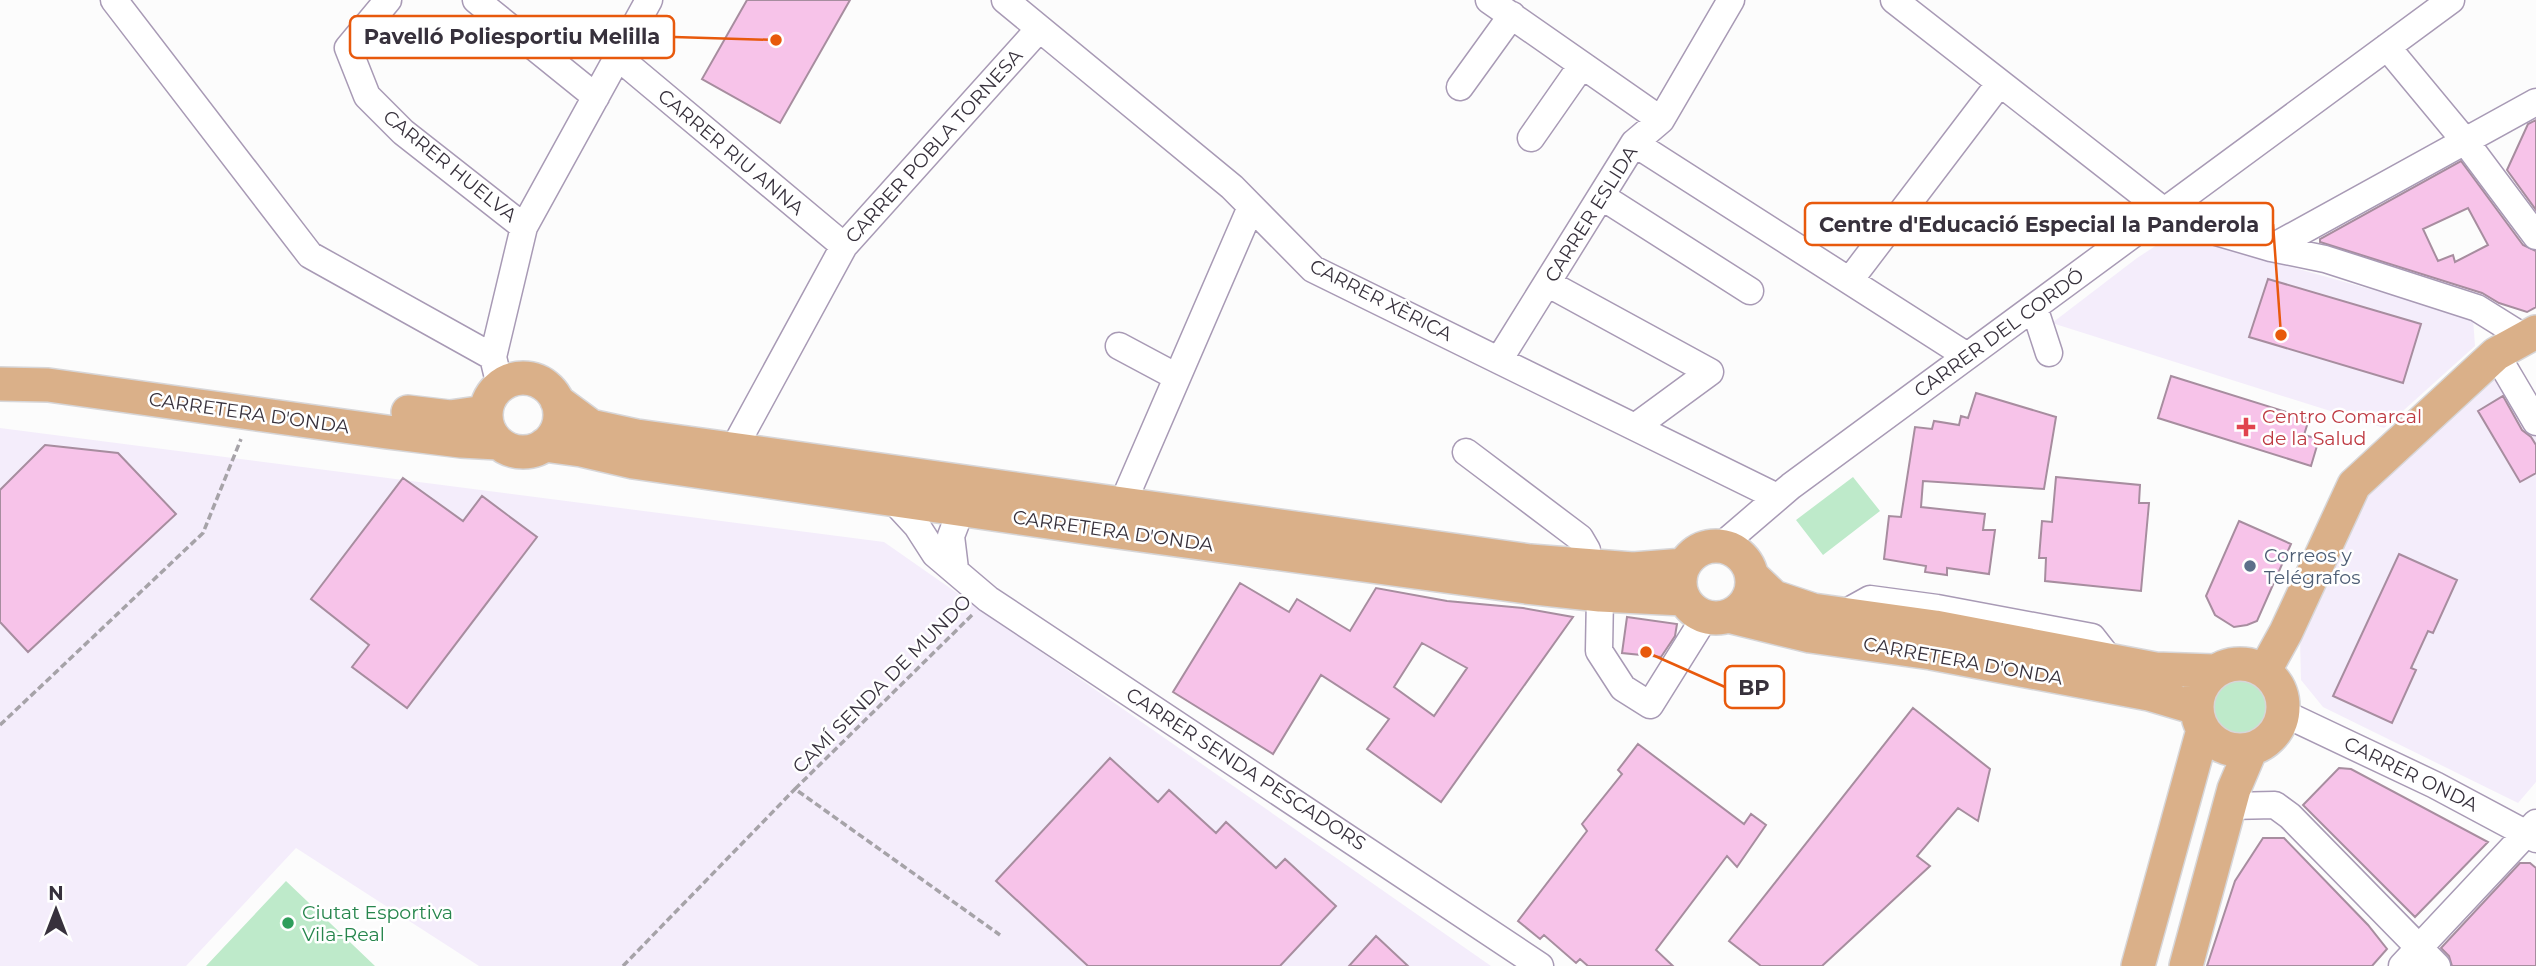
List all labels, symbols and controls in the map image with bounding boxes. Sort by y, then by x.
callout: Pavelló Poliesportiu Melilla [350,16,674,58]
text: Pavelló Poliesportiu Melilla [364,24,660,49]
street label: CARRER POBLA TORNESA [841,44,1028,248]
street label: CARRER RIU ANNA [653,84,809,220]
street label: CARRER HUELVA [379,105,522,227]
street label: CARRER ESLIDA [1540,141,1642,286]
callout: Centre d'Educació Especial la Panderola [1805,203,2273,245]
text: Centre d'Educació Especial la Panderola [1819,212,2259,237]
street label: CARRER XÈRICA [1306,254,1456,346]
street label: CARRER DEL CORDÓ [1910,264,2088,402]
street label: CARRETERA D'ONDA [147,388,351,439]
place label: Centro Comarcal de la Salud [2262,405,2422,450]
marker: Centro Comarcal de la Salud [2236,417,2256,437]
street label: CARRETERA D'ONDA [1011,506,1215,557]
place label: Correos y Telégrafos [2264,544,2360,589]
marker: Correos y Telégrafos [2242,558,2258,574]
street label: CAMÍ SENDA DE MUNDO [788,590,976,778]
street label: CARRETERA D'ONDA [1861,632,2065,690]
callout: BP [1725,666,1784,708]
text: BP [1738,675,1770,700]
street label: CARRER SENDA PESCADORS [1122,683,1370,855]
street label: CARRER ONDA [2340,732,2482,817]
north arrow [21,875,91,945]
text: N [48,882,64,905]
place label: Ciutat Esportiva Vila-Real [302,901,453,946]
marker: Ciutat Esportiva Vila-Real [280,915,296,931]

